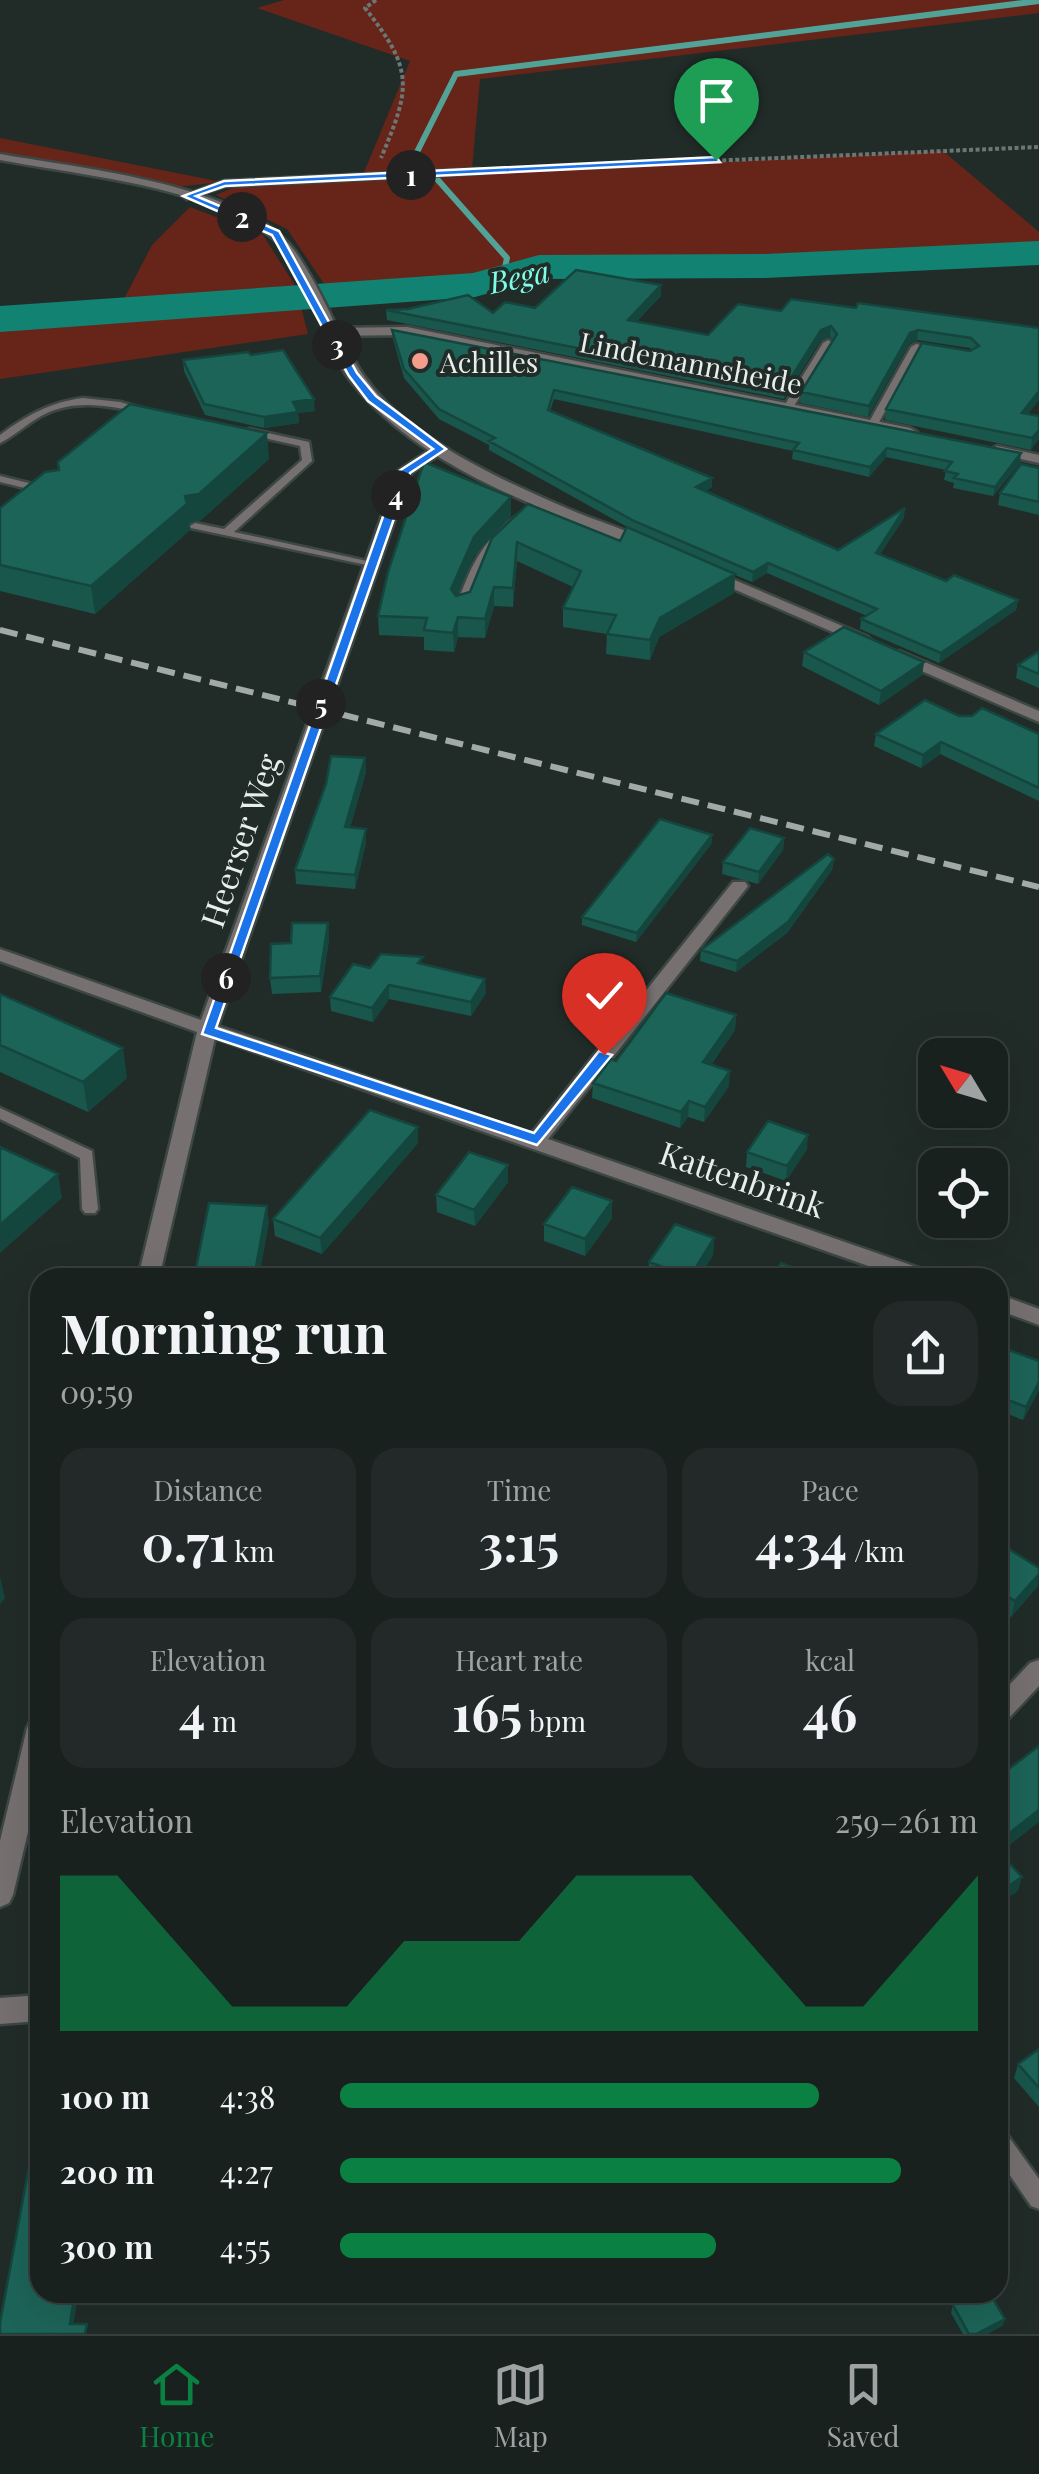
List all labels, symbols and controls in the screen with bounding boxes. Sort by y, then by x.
pin [674,58,759,161]
icon: arrive [689,73,744,128]
pin: 1 [386,150,436,200]
text: 1 [406,156,416,193]
pin: 2 [217,192,267,242]
text: 2 [235,198,249,235]
water label: Bega [484,250,553,302]
pin: 3 [312,320,362,370]
street label: Lindemannsheide [577,322,805,402]
text: 3 [330,326,344,363]
place label: Achilles [439,343,538,380]
marker: Achilles [409,350,431,372]
pin: 4 [371,470,421,520]
text: 4 [389,476,403,513]
pin: 5 [296,679,346,729]
text: 5 [315,685,327,722]
street label: Heerser Weg [189,747,289,933]
pin: 6 [201,953,251,1003]
pin [562,953,647,1056]
text: 6 [218,959,234,996]
icon: check [577,968,632,1023]
north arrow [918,1038,1008,1128]
map controls [918,1038,1008,1238]
street label: Kattenbrink [655,1130,832,1226]
button: locate [918,1148,1008,1238]
text: Morning run [60,1294,387,1368]
button: share [873,1301,978,1406]
text: 09:59 [60,1369,134,1412]
text: Distance [153,1471,263,1508]
text: Time [487,1471,551,1508]
text: Pace [801,1471,859,1508]
text: 0.71 [141,1508,228,1575]
text: 3:15 [479,1508,559,1575]
text: 4:34 [755,1508,847,1575]
text: km [228,1532,275,1569]
text: /km [847,1532,905,1569]
text: Elevation [150,1641,266,1678]
text: Heart rate [455,1641,583,1678]
text: kcal [805,1641,855,1678]
text: 4 [179,1678,205,1745]
text: 165 [452,1678,522,1745]
text: 46 [803,1678,857,1745]
text: m [205,1702,237,1739]
text: bpm [522,1702,586,1739]
text: Elevation [60,1798,193,1841]
text: 259–261 m [835,1798,978,1841]
text: 100 m [60,2074,150,2117]
text: 4:38 [220,2074,275,2117]
text: 200 m [60,2149,154,2192]
text: 4:27 [220,2149,273,2192]
text: 300 m [60,2224,153,2267]
text: 4:55 [220,2224,271,2267]
tab: Home [139,2357,214,2454]
tab: Map [493,2357,548,2454]
tab: Saved [827,2357,900,2454]

